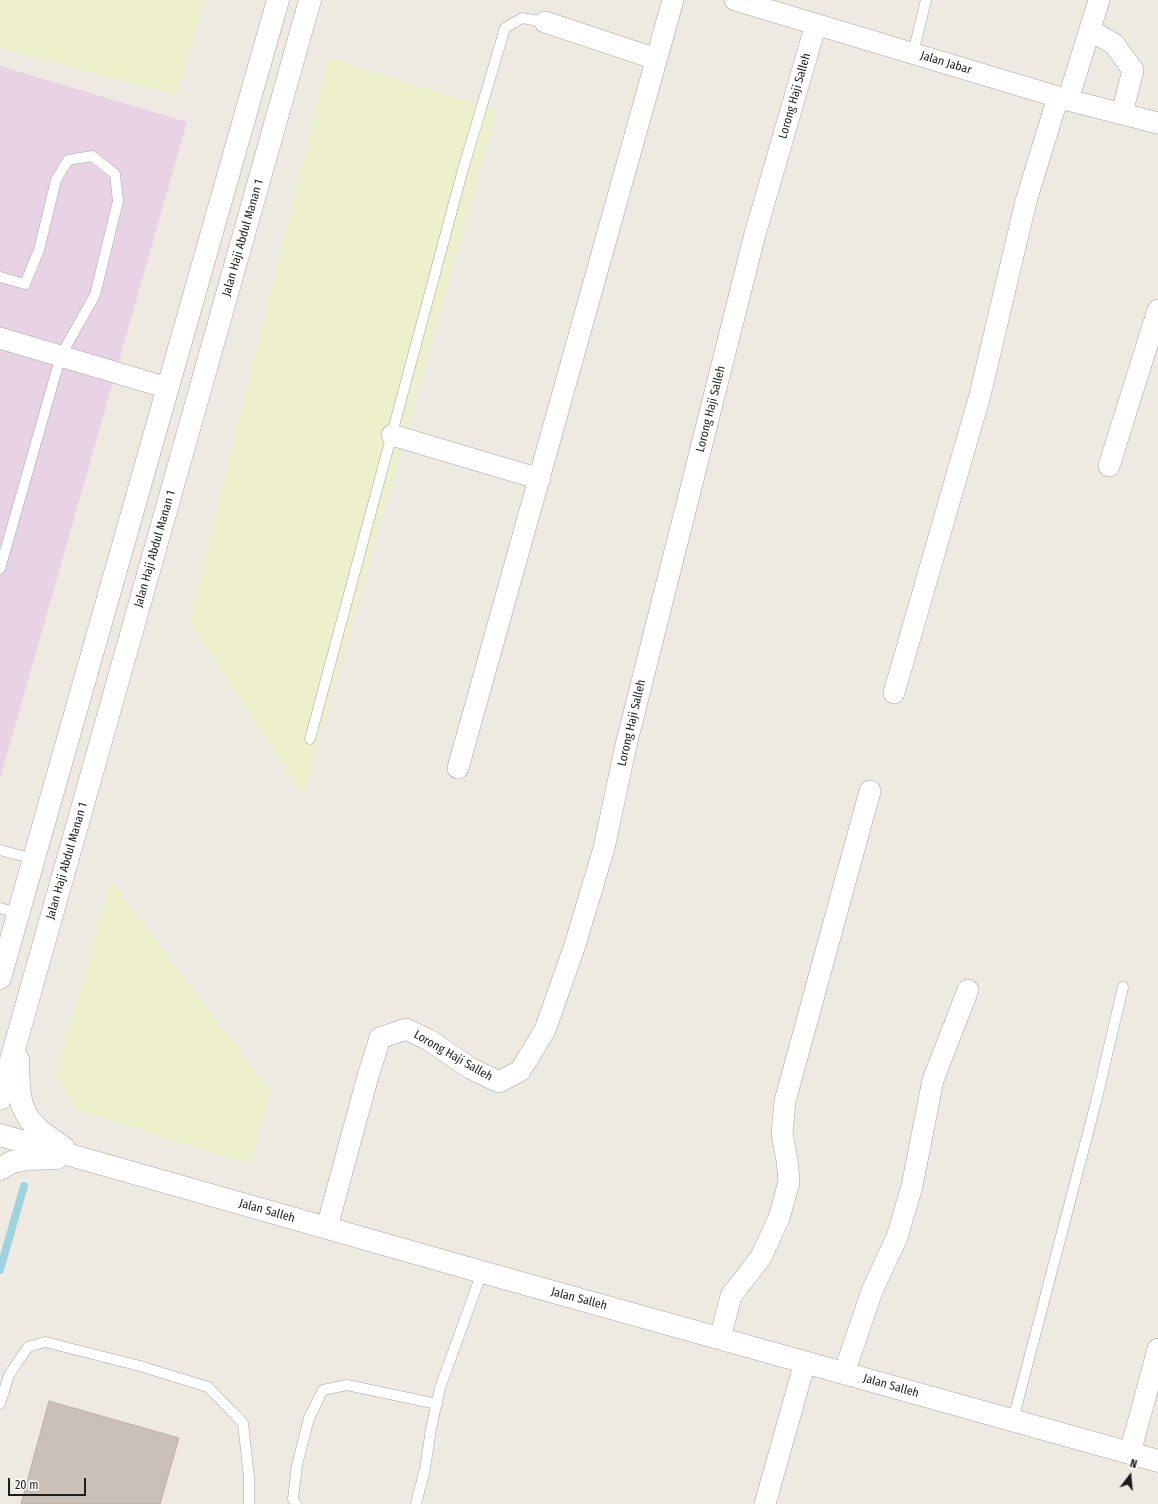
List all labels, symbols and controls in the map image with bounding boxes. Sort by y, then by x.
street label: Jalan Jabar [919,48,973,78]
street label: Lorong Haji Salleh [776,52,814,140]
street label: Jalan Haji Abdul Manan 1 [219,178,267,298]
street label: Lorong Haji Salleh [693,364,729,454]
street label: Jalan Haji Abdul Manan 1 [131,489,179,609]
street label: Lorong Haji Salleh [615,678,649,768]
street label: Jalan Haji Abdul Manan 1 [43,801,91,921]
street label: Lorong Haji Salleh [411,1028,495,1084]
street label: Jalan Salleh [237,1196,297,1226]
street label: Jalan Salleh [549,1285,609,1313]
street label: Jalan Salleh [861,1371,921,1401]
north arrow [1110,1456,1150,1496]
text: N [1128,1457,1138,1471]
scale bar [10,1470,88,1496]
text: 20 m [15,1478,39,1492]

